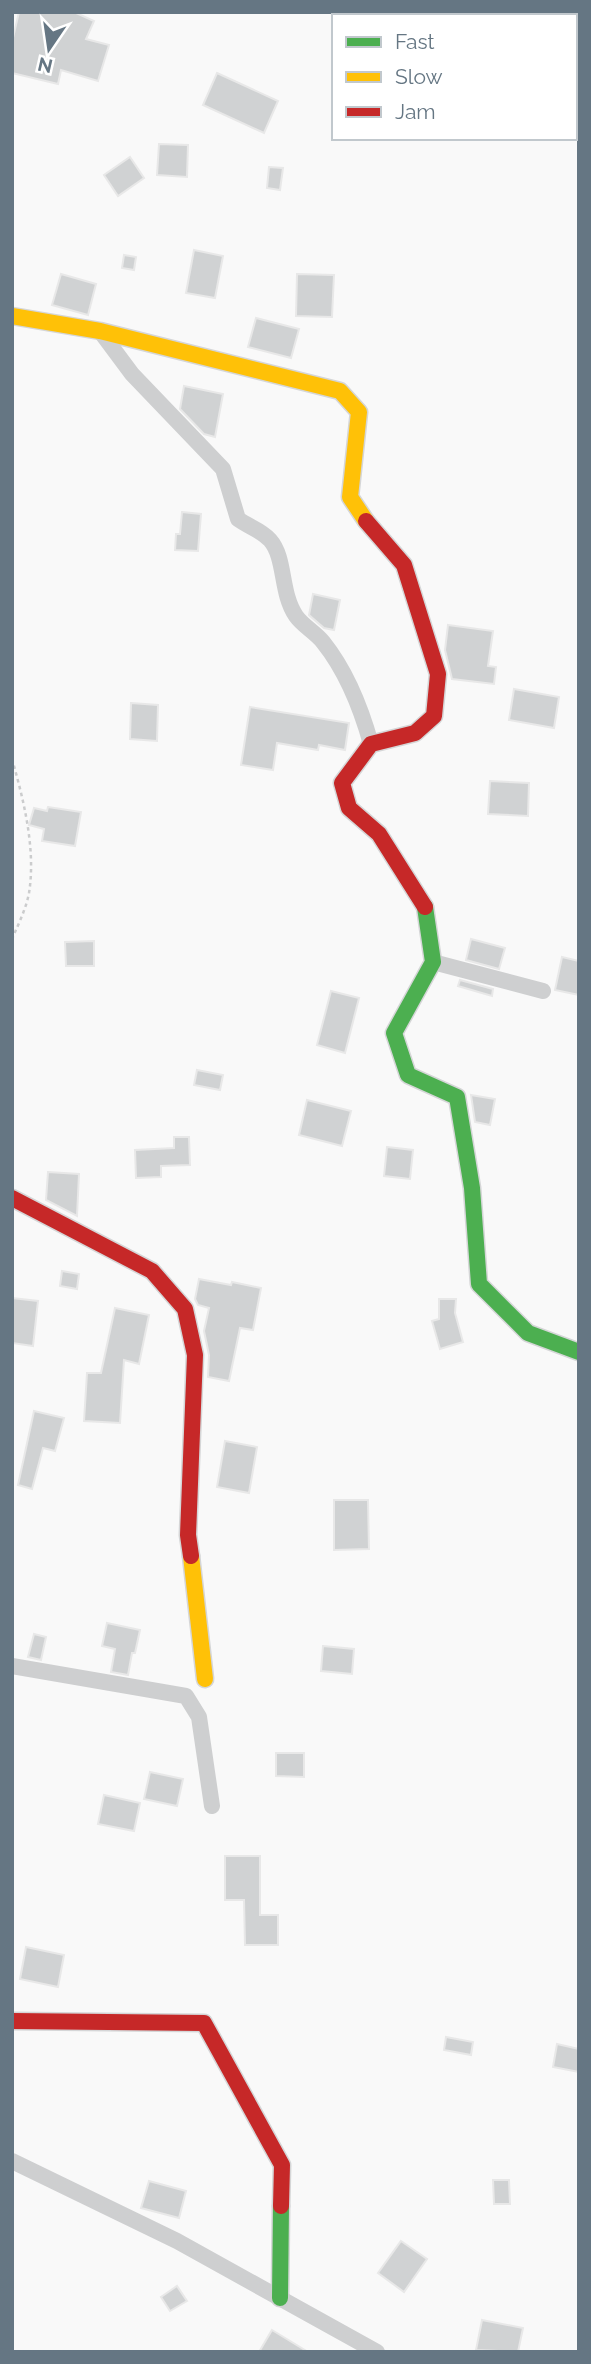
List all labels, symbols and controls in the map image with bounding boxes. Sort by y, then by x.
north arrow [14,14,84,84]
legend [332,14,577,140]
text: Fast [395,29,435,54]
text: N [36,53,55,78]
text: Slow [395,64,443,89]
text: Jam [395,99,436,124]

